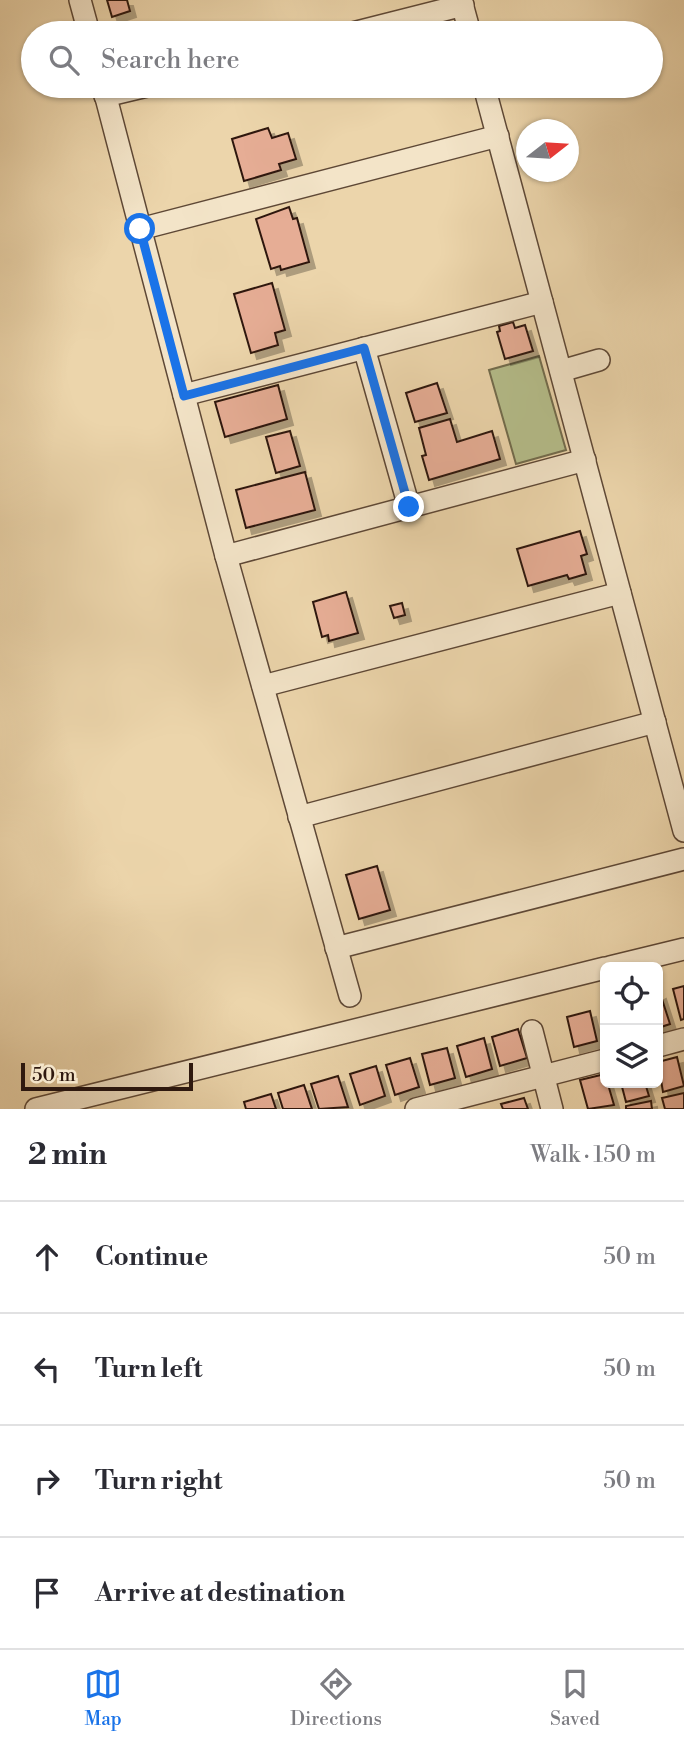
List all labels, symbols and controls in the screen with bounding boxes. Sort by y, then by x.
search box [21,21,663,98]
icon: search [45,41,83,79]
text: Search here [101,44,240,76]
north arrow [516,119,579,182]
route start [124,213,155,244]
route end [393,491,424,522]
map controls [600,962,663,1088]
button: locate [600,962,663,1025]
button: layers [600,1025,663,1088]
scale bar [21,1060,192,1092]
text: 50 m [32,1063,76,1087]
text: 2 min [28,1136,107,1174]
text: Walk · 150 m [530,1141,656,1169]
icon: ahead [28,1238,66,1276]
text: Continue [95,1241,208,1273]
text: 50 m [603,1243,656,1271]
icon: left [28,1350,66,1388]
text: Turn left [95,1353,203,1385]
text: 50 m [603,1355,656,1383]
icon: right [28,1462,66,1500]
text: Turn right [95,1465,223,1497]
text: 50 m [603,1467,656,1495]
icon: arrive [28,1574,66,1612]
text: Arrive at destination [95,1577,345,1609]
tab: Map [84,1665,122,1731]
tab: Directions [290,1665,382,1731]
tab: Saved [550,1665,600,1731]

